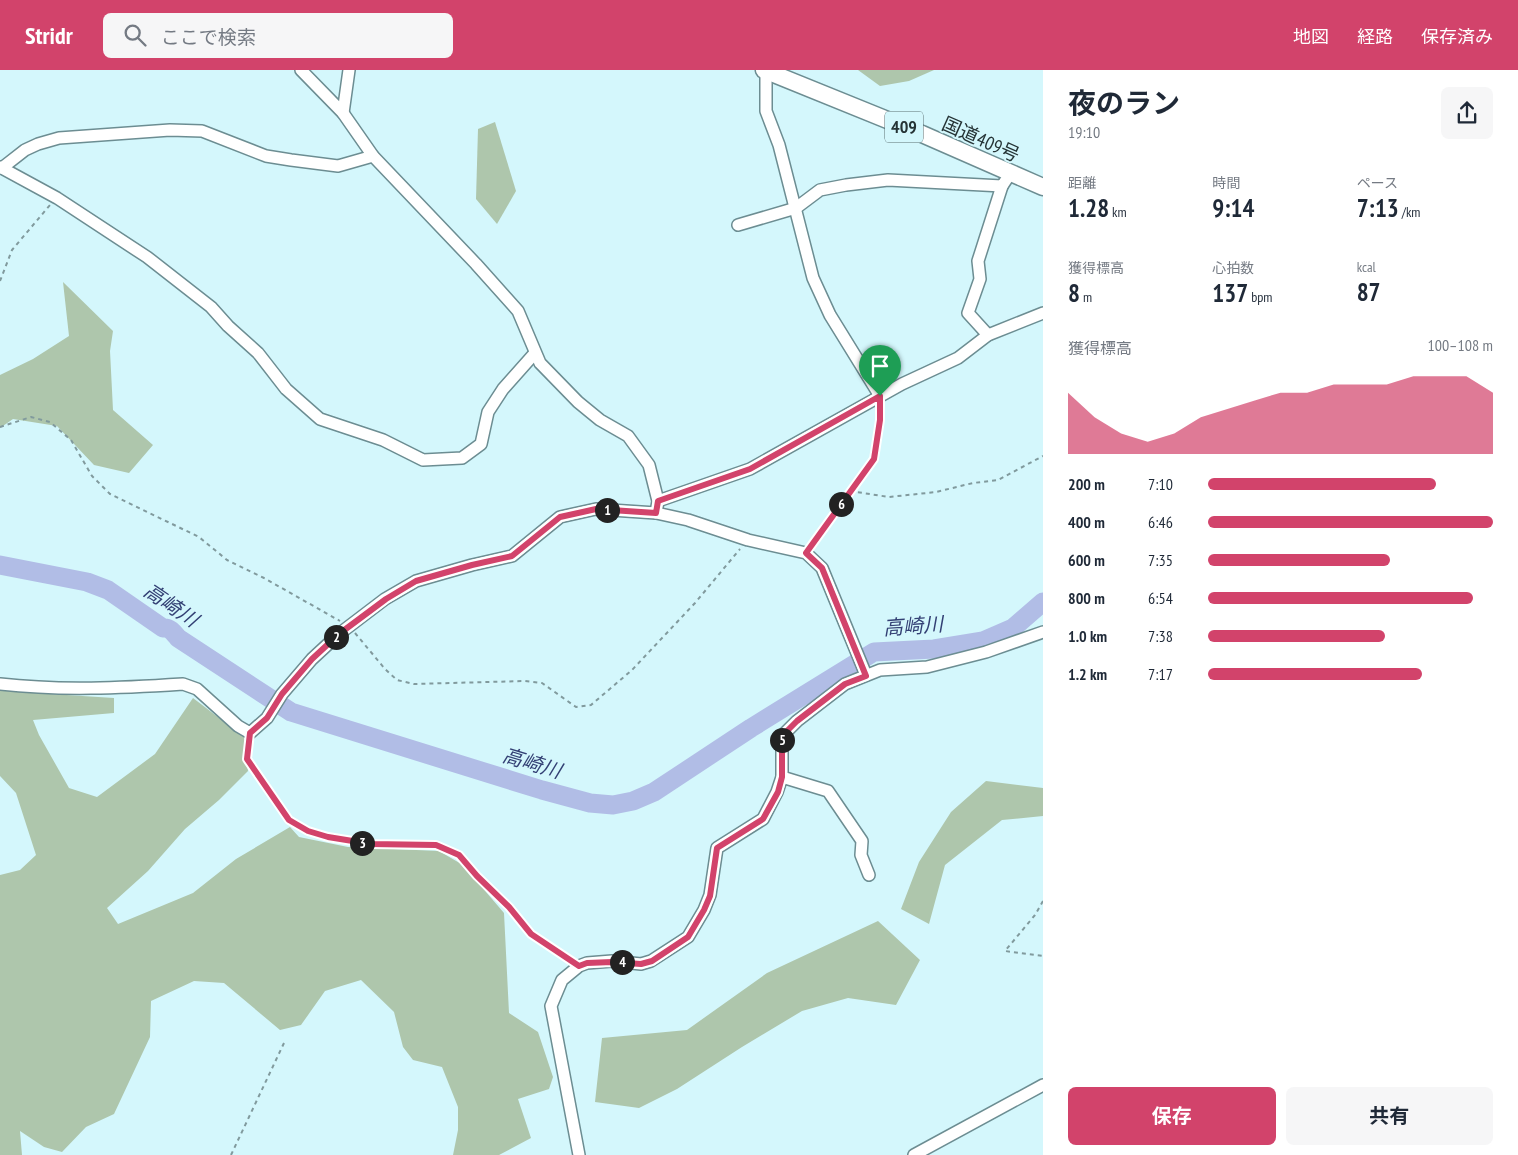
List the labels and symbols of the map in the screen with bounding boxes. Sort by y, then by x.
street label: 国道409号 [938,111,1024,167]
road number: 409 [885,112,923,142]
pin [859,345,901,396]
pin: 6 [828,492,854,516]
pin: 1 [594,498,620,522]
water label: 高崎川 [139,577,205,634]
water label: 高崎川 [882,611,946,641]
pin: 2 [324,624,348,650]
pin: 5 [770,728,794,752]
water label: 高崎川 [500,742,566,785]
pin: 3 [350,830,374,856]
pin: 4 [610,950,634,974]

